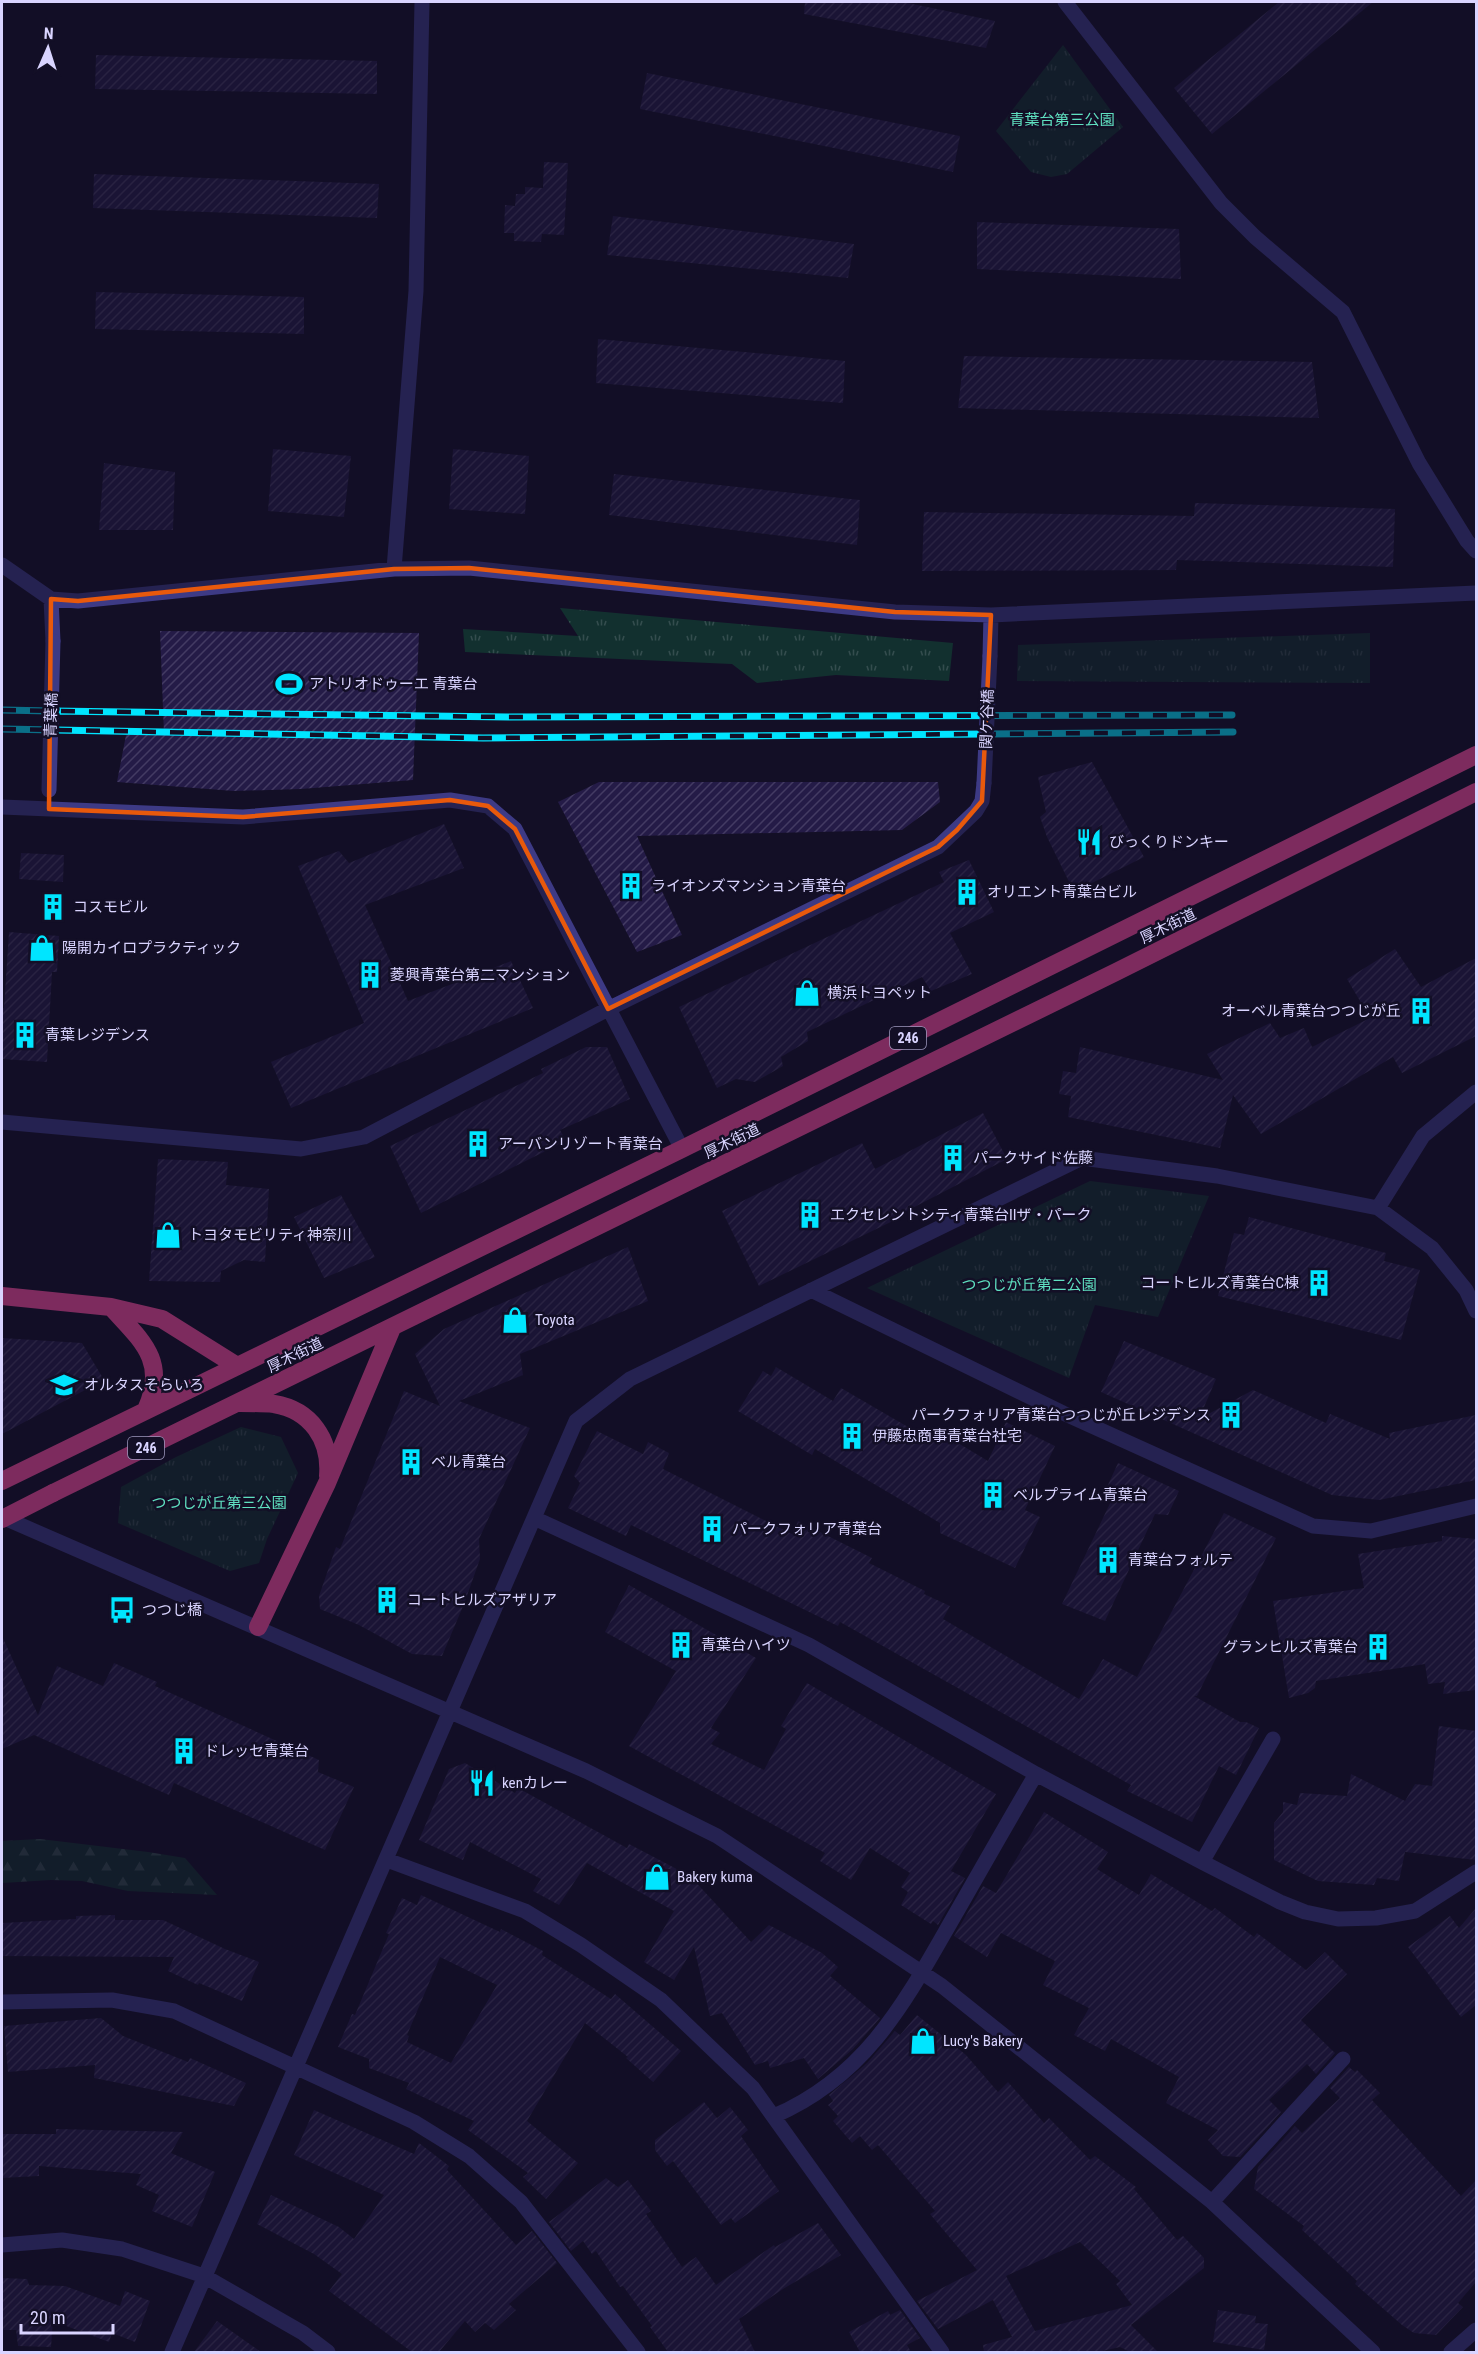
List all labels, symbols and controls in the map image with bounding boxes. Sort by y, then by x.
north arrow [18,18,78,78]
text: N [43,24,54,43]
park label: 青葉台第三公園 [1009,111,1115,129]
sports icon: アトリオドゥーエ 青葉台 [274,669,304,699]
place label: アトリオドゥーエ 青葉台 [309,675,477,693]
street label: 関ケ谷橋 [977,689,997,749]
street label: 青葉橋 [41,692,61,738]
restaurant icon: びっくりドンキー [1074,827,1104,857]
place label: びっくりドンキー [1109,833,1229,851]
building icon: ライオンズマンション青葉台 [616,871,646,901]
place label: ライオンズマンション青葉台 [651,877,846,895]
building icon: オリエント青葉台ビル [952,877,982,907]
place label: オリエント青葉台ビル [987,883,1137,901]
building icon: コスモビル [38,892,68,922]
place label: コスモビル [73,898,148,916]
street label: 厚木街道 [1137,905,1199,947]
shop icon: 陽開カイロプラクティック [27,933,57,963]
place label: 陽開カイロプラクティック [62,939,241,957]
building icon: 菱興青葉台第二マンション [355,960,385,990]
place label: 菱興青葉台第二マンション [390,966,570,984]
shop icon: 横浜トヨペット [792,978,822,1008]
place label: 横浜トヨペット [827,984,932,1002]
building icon: オーベル青葉台つつじが丘 [1406,996,1436,1026]
place label: オーベル青葉台つつじが丘 [1221,1002,1401,1020]
building icon: 青葉レジデンス [10,1020,40,1050]
place label: 青葉レジデンス [45,1026,150,1044]
road number: 246 [890,1027,926,1049]
street label: 厚木街道 [701,1120,763,1162]
building icon: アーバンリゾート青葉台 [463,1129,493,1159]
place label: アーバンリゾート青葉台 [498,1135,663,1153]
building icon: パークサイド佐藤 [938,1143,968,1173]
place label: パークサイド佐藤 [973,1149,1093,1167]
building icon: エクセレントシティ青葉台IIザ・パーク [795,1200,825,1230]
place label: エクセレントシティ青葉台IIザ・パーク [830,1206,1092,1224]
shop icon: トヨタモビリティ神奈川 [153,1220,183,1250]
place label: トヨタモビリティ神奈川 [188,1226,352,1244]
building icon: コートヒルズ青葉台C棟 [1304,1268,1334,1298]
place label: コートヒルズ青葉台C棟 [1140,1274,1299,1292]
park label: つつじが丘第二公園 [961,1276,1097,1294]
shop icon: Toyota [500,1305,530,1335]
place label: Toyota [535,1311,575,1329]
street label: 厚木街道 [264,1334,326,1376]
school or university icon: オルタスそらいろ [49,1370,79,1400]
place label: オルタスそらいろ [84,1376,204,1394]
building icon: パークフォリア青葉台つつじが丘レジデンス [1216,1400,1246,1430]
place label: パークフォリア青葉台つつじが丘レジデンス [911,1406,1211,1424]
building icon: 伊藤忠商事青葉台社宅 [837,1421,867,1451]
place label: 伊藤忠商事青葉台社宅 [872,1427,1022,1445]
road number: 246 [128,1437,164,1459]
building icon: ベル青葉台 [396,1447,426,1477]
place label: ベル青葉台 [431,1453,506,1471]
building icon: ベルプライム青葉台 [978,1480,1008,1510]
place label: ベルプライム青葉台 [1013,1486,1148,1504]
park label: つつじが丘第三公園 [151,1494,287,1512]
building icon: パークフォリア青葉台 [697,1514,727,1544]
place label: パークフォリア青葉台 [732,1520,882,1538]
building icon: 青葉台フォルテ [1093,1545,1123,1575]
place label: 青葉台フォルテ [1128,1551,1233,1569]
building icon: コートヒルズアザリア [372,1585,402,1615]
place label: コートヒルズアザリア [407,1591,557,1609]
bus stop icon: つつじ橋 [107,1595,137,1625]
place label: つつじ橋 [142,1601,202,1619]
building icon: 青葉台ハイツ [666,1630,696,1660]
building icon: グランヒルズ青葉台 [1363,1632,1393,1662]
place label: 青葉台ハイツ [701,1636,791,1654]
place label: グランヒルズ青葉台 [1223,1638,1358,1656]
building icon: ドレッセ青葉台 [169,1736,199,1766]
place label: ドレッセ青葉台 [204,1742,309,1760]
restaurant icon: kenカレー [467,1768,497,1798]
place label: kenカレー [502,1774,568,1792]
shop icon: Bakery kuma [642,1862,672,1892]
place label: Bakery kuma [677,1868,753,1886]
shop icon: Lucy's Bakery [908,2026,938,2056]
place label: Lucy's Bakery [943,2032,1023,2050]
scale bar [21,2297,112,2335]
text: 20 m [30,2307,65,2328]

